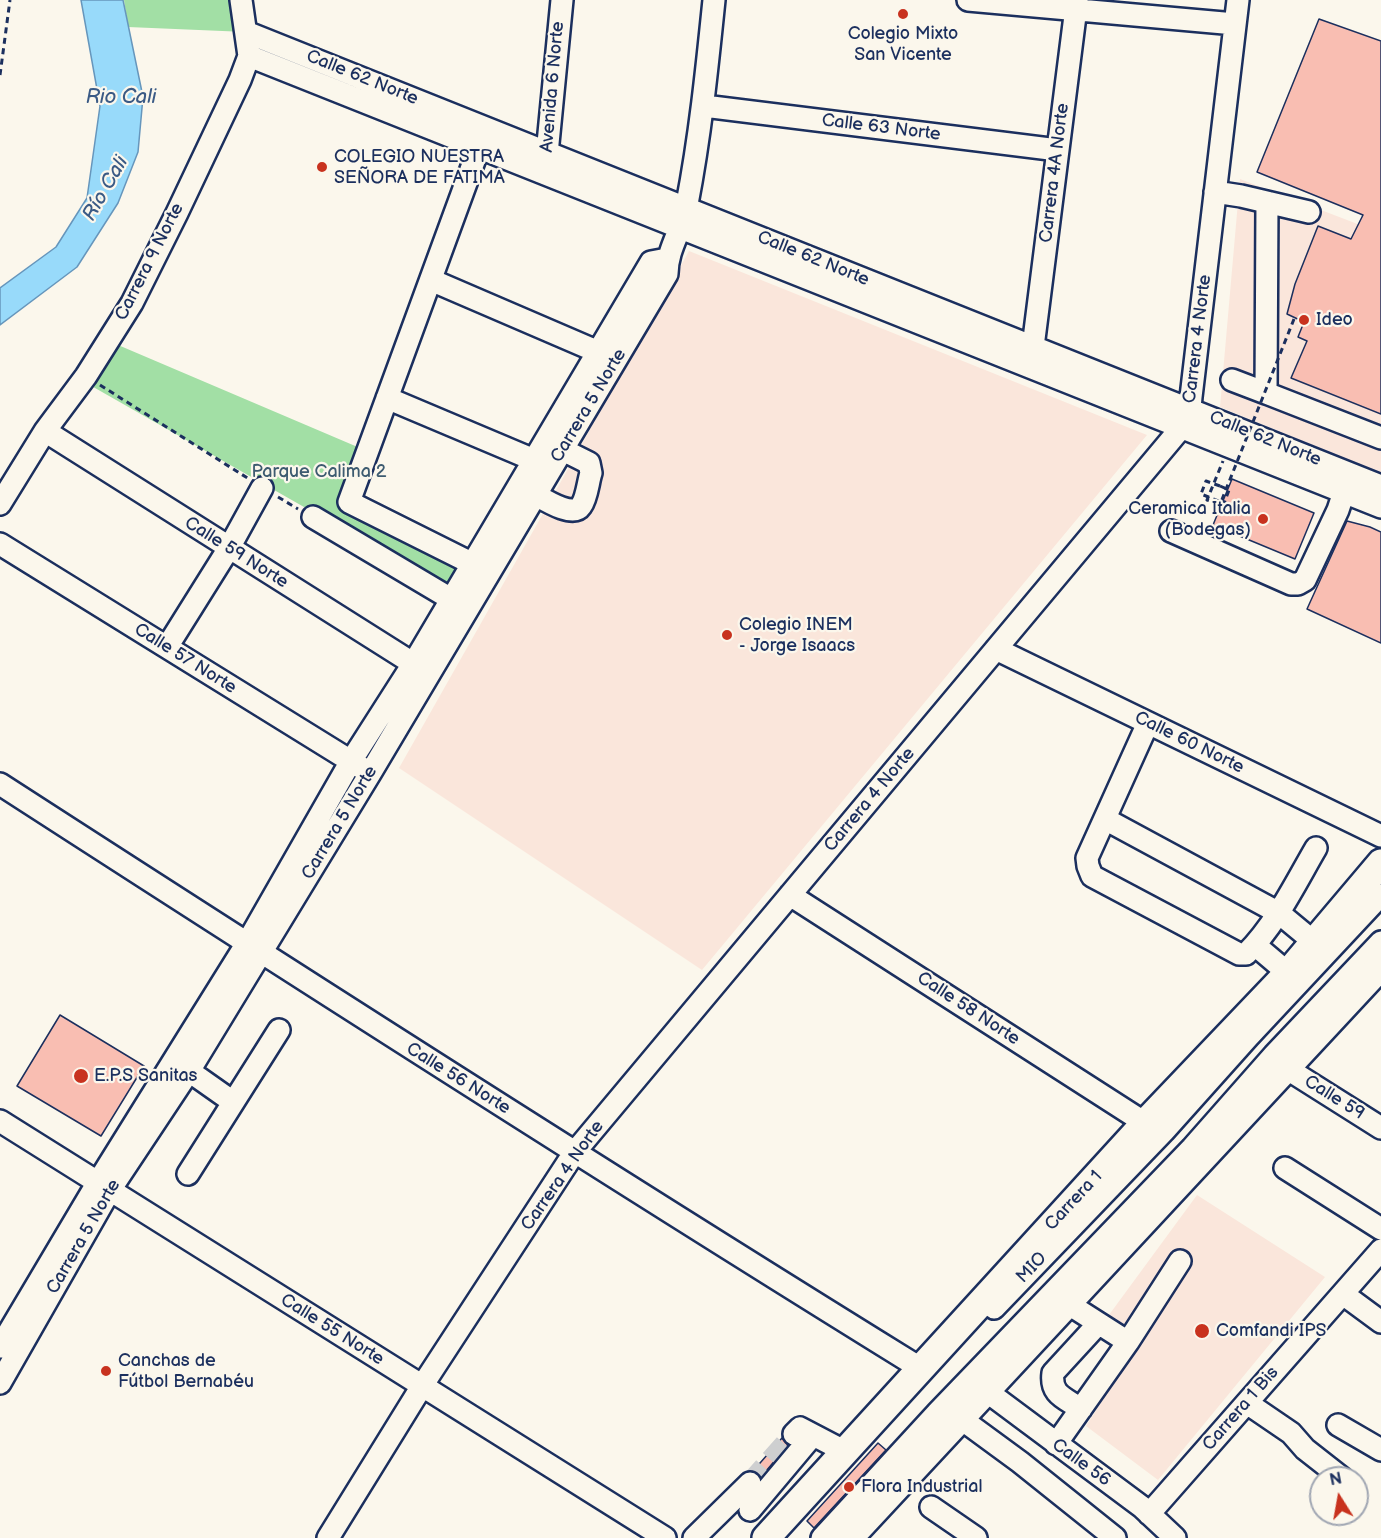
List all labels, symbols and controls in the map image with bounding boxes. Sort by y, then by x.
marker: Colegio Mixto San Vicente [896,7,910,21]
street label: Avenida 6 Norte [537,21,569,153]
place label: Colegio Mixto San Vicente [848,23,958,66]
street label: Calle 62 Norte [303,46,421,110]
water label: Rio Cali [86,86,156,110]
street label: Carrera 4A Norte [1036,102,1074,244]
street label: Calle 63 Norte [820,110,942,146]
place label: COLEGIO NUESTRA SEÑORA DE FATIMA [334,146,505,188]
water label: Río Cali [78,152,134,226]
marker: COLEGIO NUESTRA SEÑORA DE FATIMA [315,160,329,174]
street label: Carrera 9 Norte [111,200,189,324]
street label: Calle 62 Norte [754,227,872,291]
street label: Carrera 4 Norte [1179,273,1217,405]
place label: Ideo [1316,309,1353,331]
marker: Ideo [1297,313,1311,327]
street label: Carrera 5 Norte [547,345,631,467]
street label: Calle 62 Norte [1206,407,1324,471]
park label: Parque Calima 2 [252,461,386,483]
place label: Ceramica Italia (Bodegas) [1128,498,1251,540]
marker: Ceramica Italia (Bodegas) [1256,512,1270,526]
street label: Calle 59 Norte [180,513,292,593]
place label: Colegio INEM - Jorge Isaacs [739,614,855,656]
street label: Calle 57 Norte [130,619,240,699]
marker: Colegio INEM - Jorge Isaacs [720,628,734,642]
street label: Calle 60 Norte [1131,707,1247,779]
street label: Carrera 4 Norte [820,743,920,857]
street label: Carrera 5 Norte [298,762,382,884]
street label: Calle 58 Norte [913,968,1023,1050]
street label: Calle 56 Norte [402,1038,514,1120]
place label: E.P.S Sanitas [94,1065,197,1087]
marker: E.P.S Sanitas [72,1067,90,1085]
street label: Calle 59 [1300,1071,1368,1125]
street label: Carrera 4 Norte [517,1117,609,1235]
street label: Carrera 1 [1041,1166,1107,1236]
street label: Carrera 5 Norte [42,1176,126,1298]
street label: MIO [1012,1248,1052,1288]
street label: Calle 55 Norte [276,1290,388,1370]
place label: Comfandi IPS [1216,1320,1326,1342]
marker: Comfandi IPS [1193,1322,1211,1340]
place label: Canchas de Fútbol Bernabéu [118,1350,254,1392]
street label: Carrera 1 Bis [1198,1362,1284,1456]
marker: Canchas de Fútbol Bernabéu [99,1364,113,1378]
street label: Calle 56 [1047,1434,1115,1492]
north arrow [1309,1466,1369,1526]
text: N [1328,1469,1344,1490]
place label: Flora Industrial [861,1476,982,1498]
marker: Flora Industrial [842,1480,856,1494]

